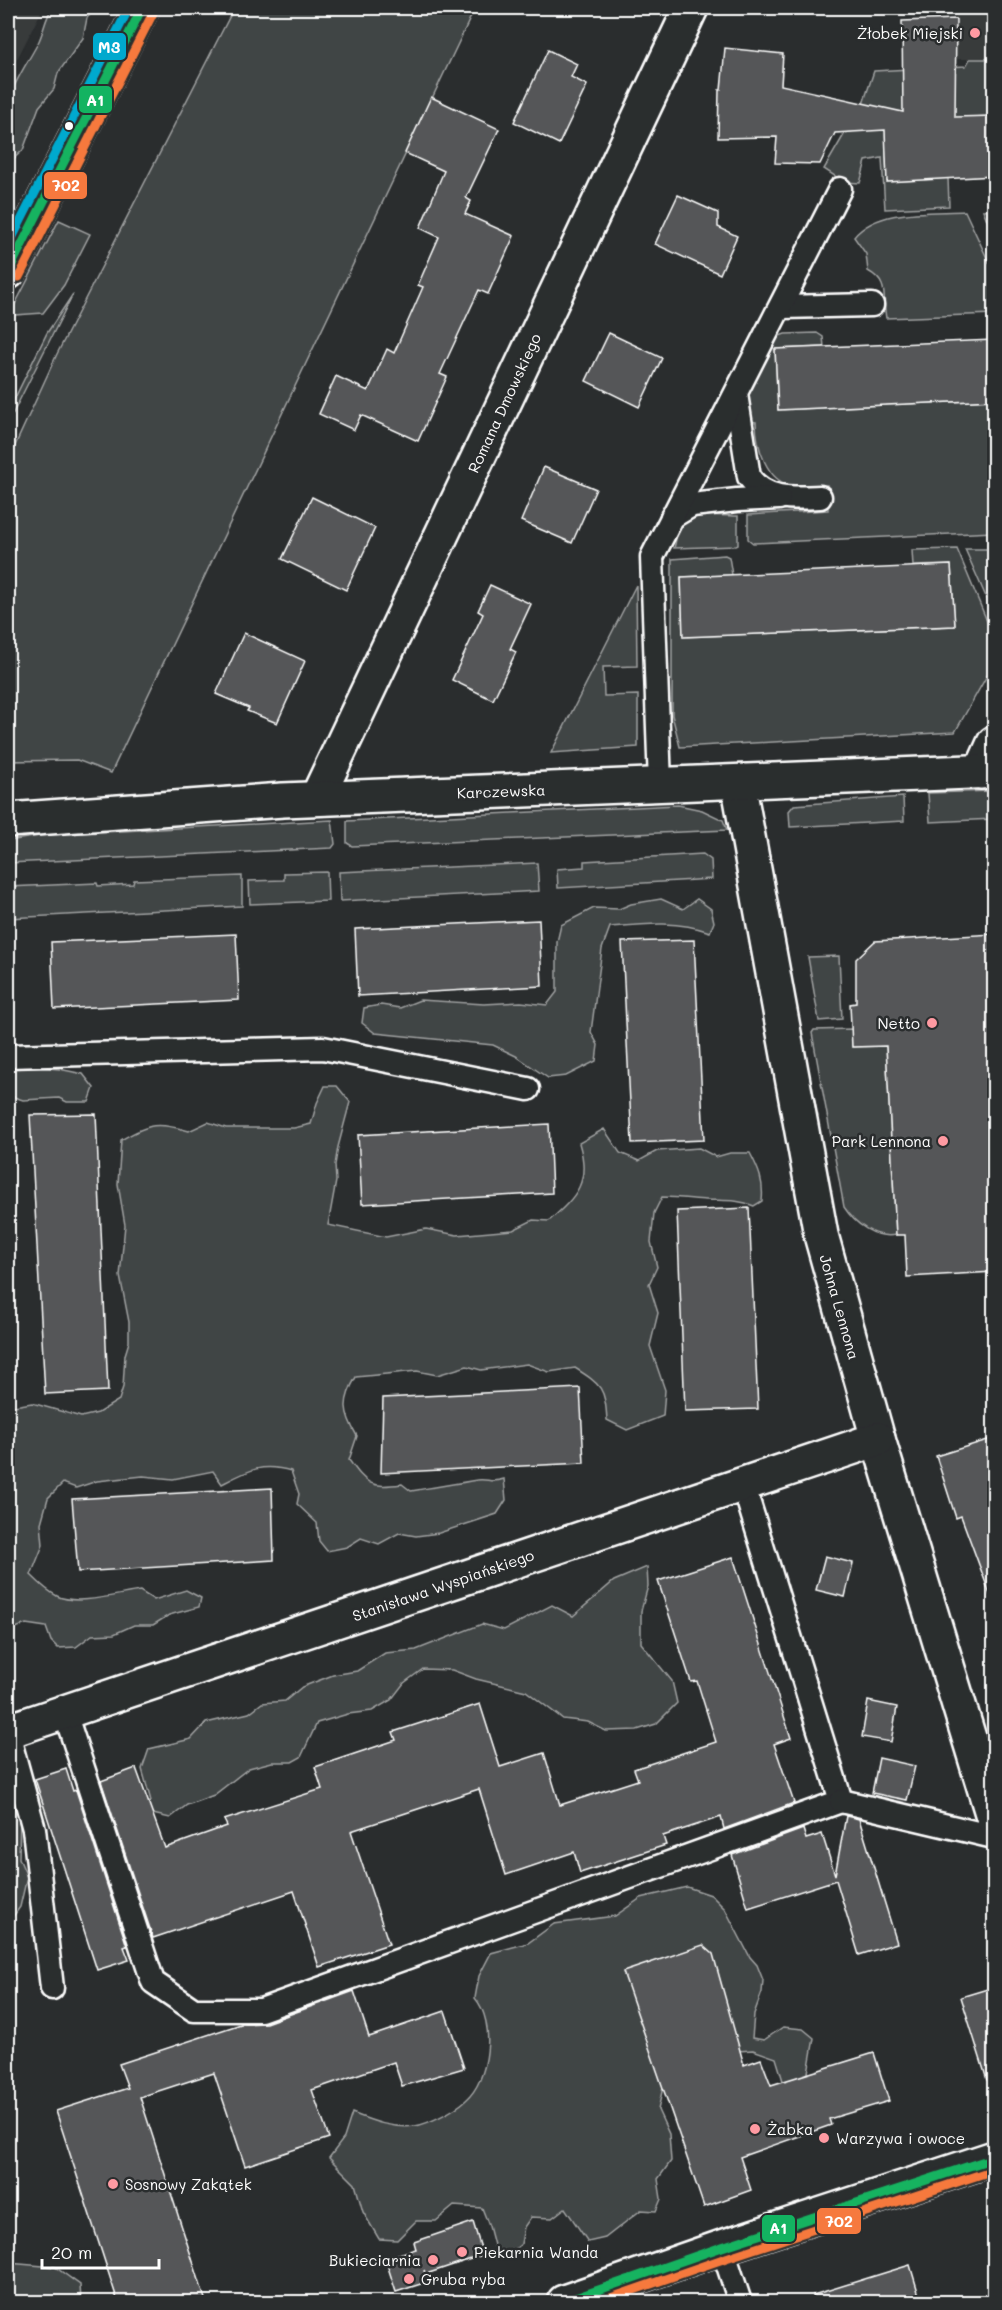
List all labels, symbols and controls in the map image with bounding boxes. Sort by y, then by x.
place label: Żłobek Miejski [857,23,963,43]
marker: Żłobek Miejski [968,26,982,40]
line badge: M3 [92,32,127,61]
text: M3 [98,36,121,57]
line badge: A1 [78,85,113,114]
text: A1 [86,89,104,110]
unlabelled marker [63,120,75,132]
line badge: 702 [43,171,88,200]
text: 702 [52,174,80,195]
street label: Romana Dmowskiego [463,330,545,476]
street label: Karczewska [456,779,546,803]
place label: Netto [878,1013,920,1033]
marker: Netto [925,1016,939,1030]
place label: Park Lennona [832,1131,931,1151]
marker: Park Lennona [936,1134,950,1148]
street label: Johna Lennona [815,1252,865,1362]
street label: Stanisława Wyspiańskiego [349,1544,537,1626]
place label: Żabka [767,2119,813,2139]
marker: Żabka [748,2122,762,2136]
place label: Warzywa i owoce [836,2128,965,2148]
marker: Warzywa i owoce [817,2131,831,2145]
place label: Sosnowy Zakątek [125,2174,252,2194]
marker: Sosnowy Zakątek [106,2177,120,2191]
line badge: 702 [816,2207,862,2235]
text: 702 [825,2210,853,2231]
line badge: A1 [761,2214,796,2243]
text: A1 [769,2217,787,2238]
scale bar [42,2232,159,2270]
text: 20 m [51,2240,92,2264]
place label: Piekarnia Wanda [474,2242,599,2262]
marker: Piekarnia Wanda [455,2245,469,2259]
place label: Bukieciarnia [329,2250,421,2270]
marker: Bukieciarnia [426,2253,440,2267]
place label: Gruba ryba [421,2269,506,2289]
marker: Gruba ryba [402,2272,416,2286]

